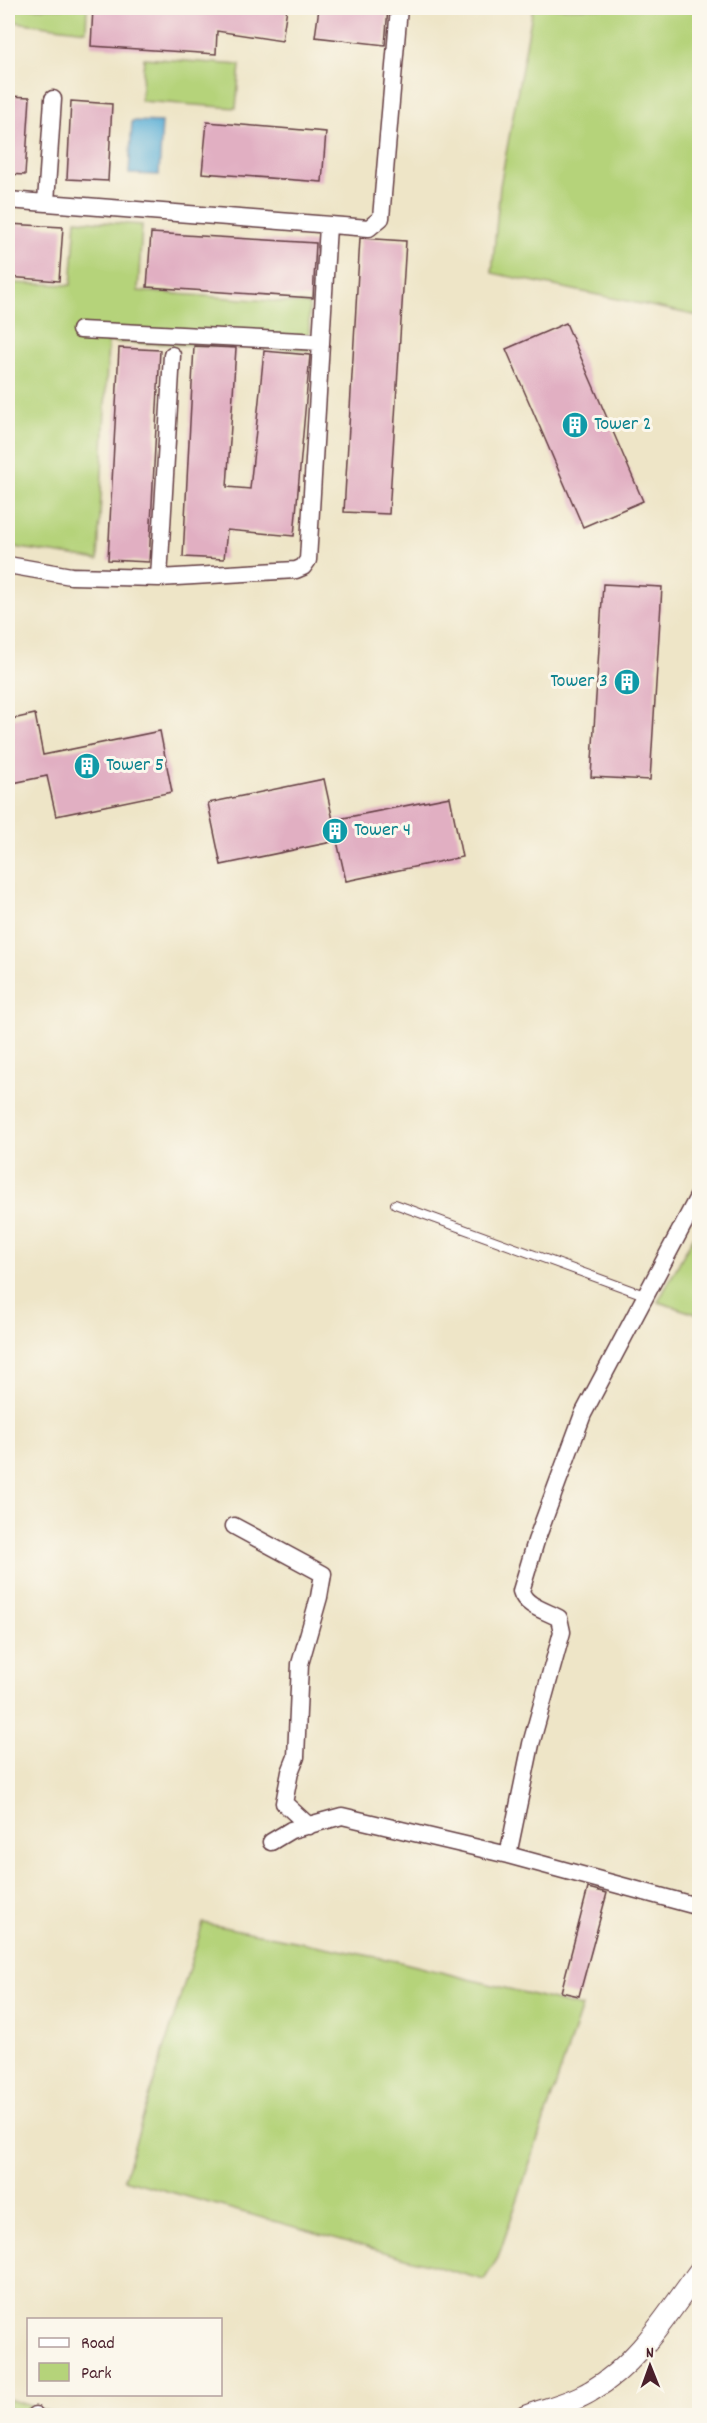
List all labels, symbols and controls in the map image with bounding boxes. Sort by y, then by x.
building icon: Tower 2 [560,410,590,440]
place label: Tower 2 [594,411,652,439]
building icon: Tower 3 [612,667,642,697]
place label: Tower 3 [550,668,608,696]
building icon: Tower 5 [72,751,102,781]
place label: Tower 5 [106,752,164,780]
building icon: Tower 4 [320,816,350,846]
place label: Tower 4 [354,817,411,845]
legend [27,2318,222,2396]
text: Road [81,2332,115,2357]
north arrow [620,2336,680,2396]
text: N [646,2342,654,2365]
text: Park [81,2362,112,2387]

